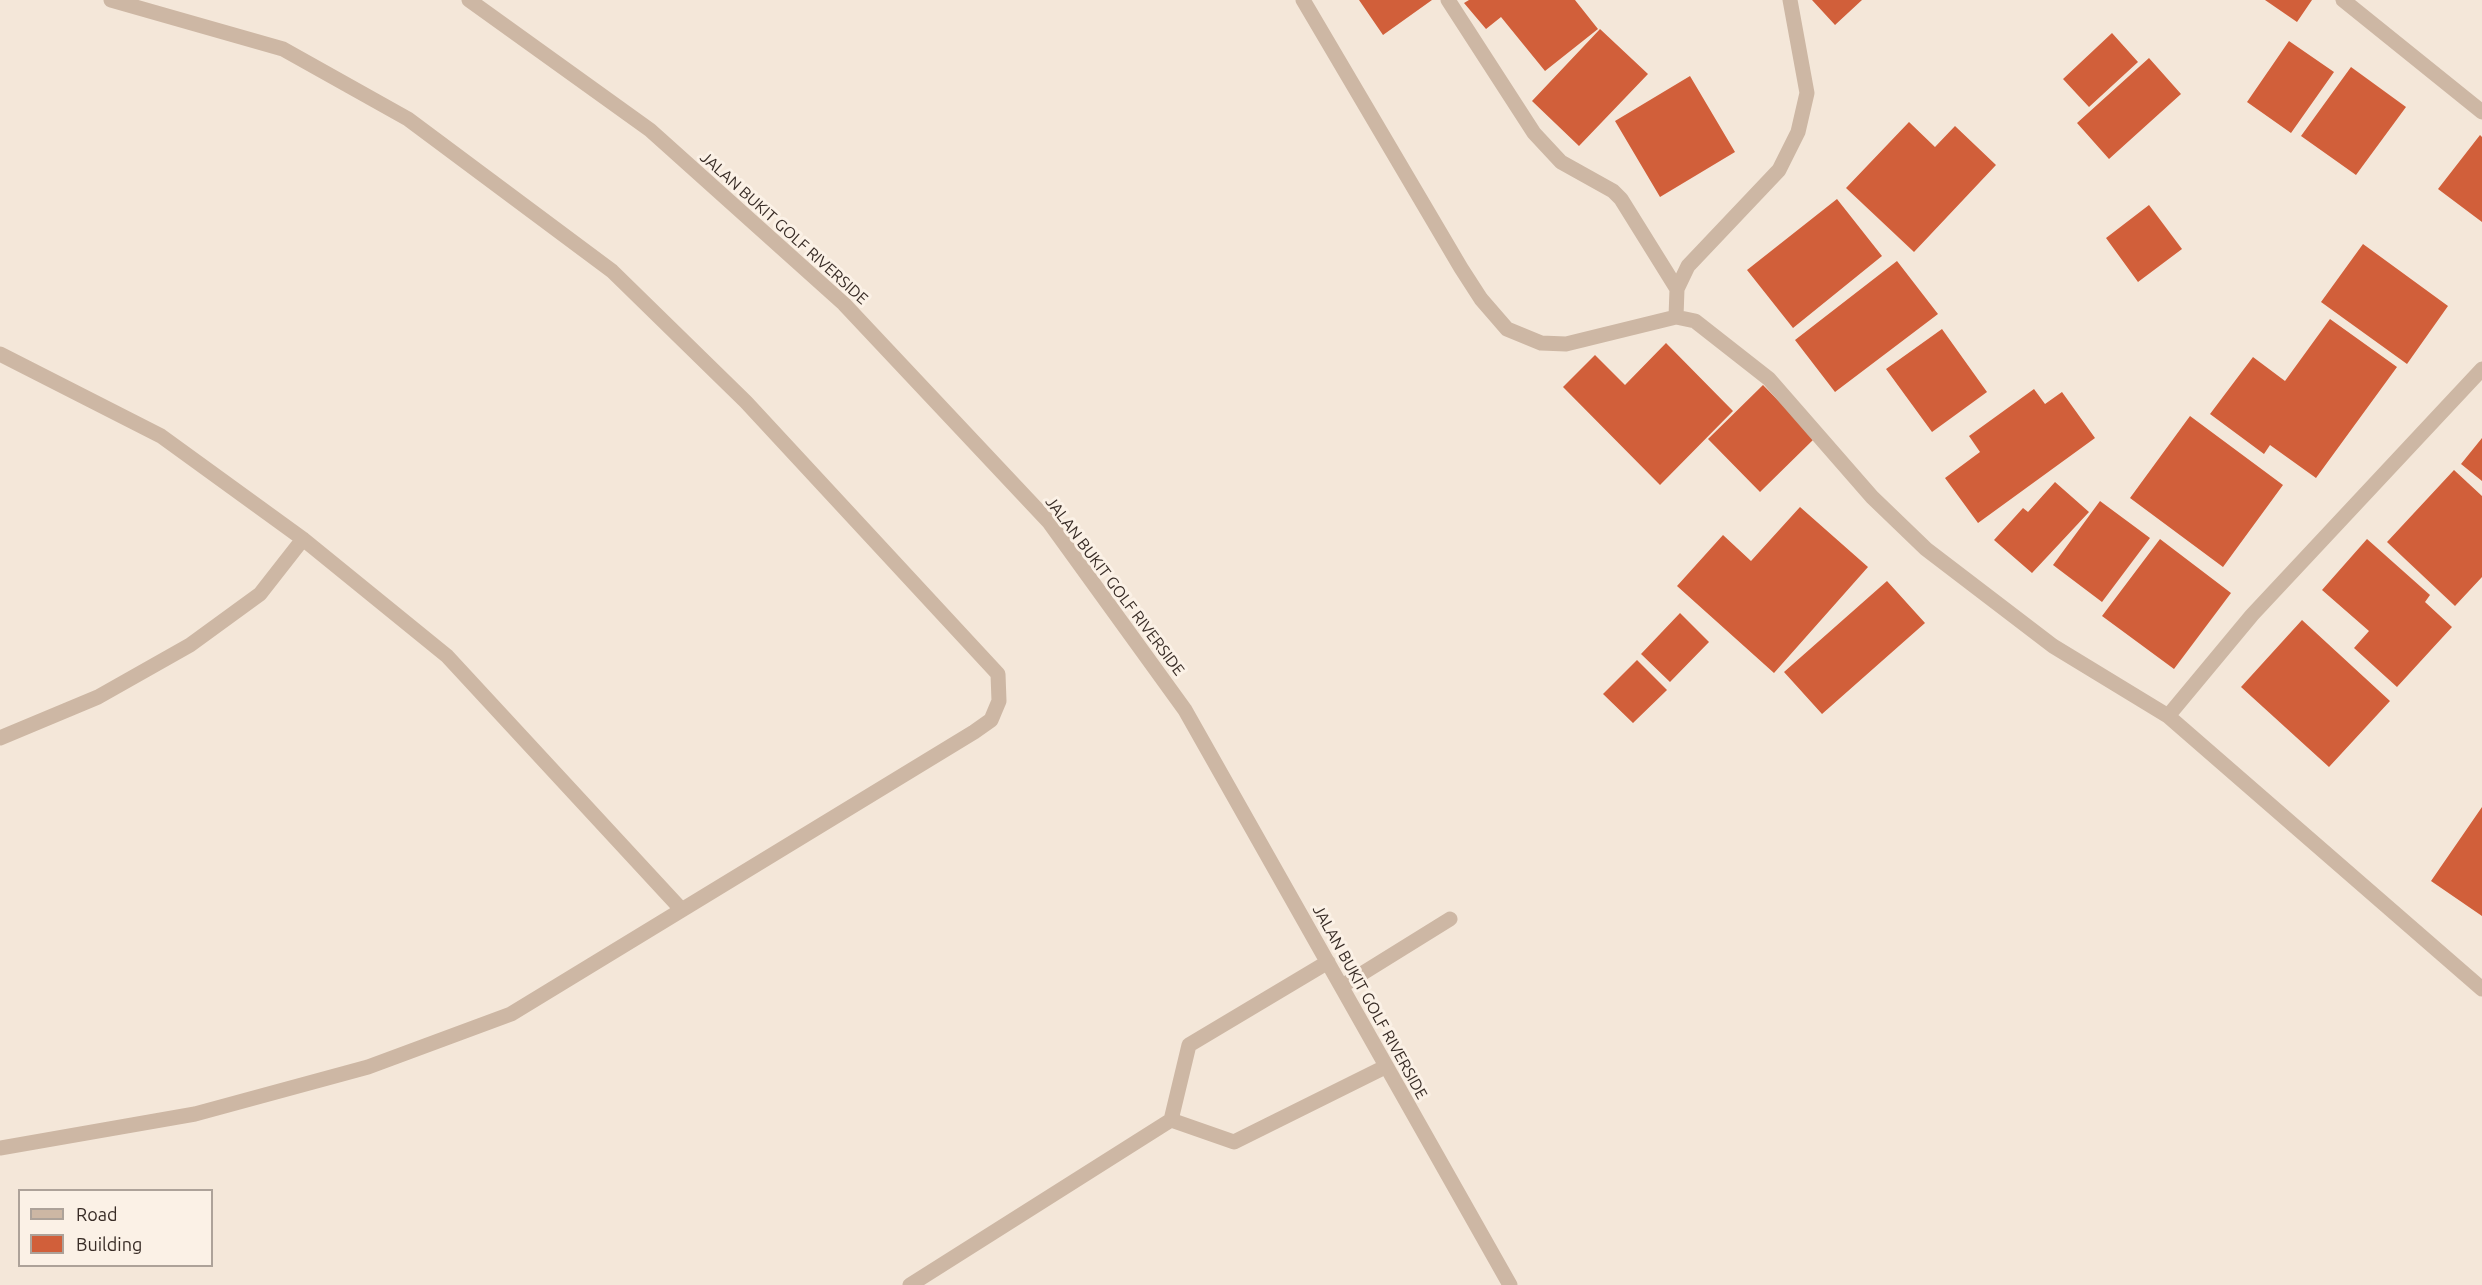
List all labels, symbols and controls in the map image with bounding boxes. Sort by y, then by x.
street label: JALAN BUKIT GOLF RIVERSIDE [696,148,872,308]
street label: JALAN BUKIT GOLF RIVERSIDE [1041,493,1189,679]
street label: JALAN BUKIT GOLF RIVERSIDE [1309,902,1431,1102]
legend [18,1189,213,1267]
text: Road [76,1204,118,1224]
text: Building [76,1234,142,1254]

